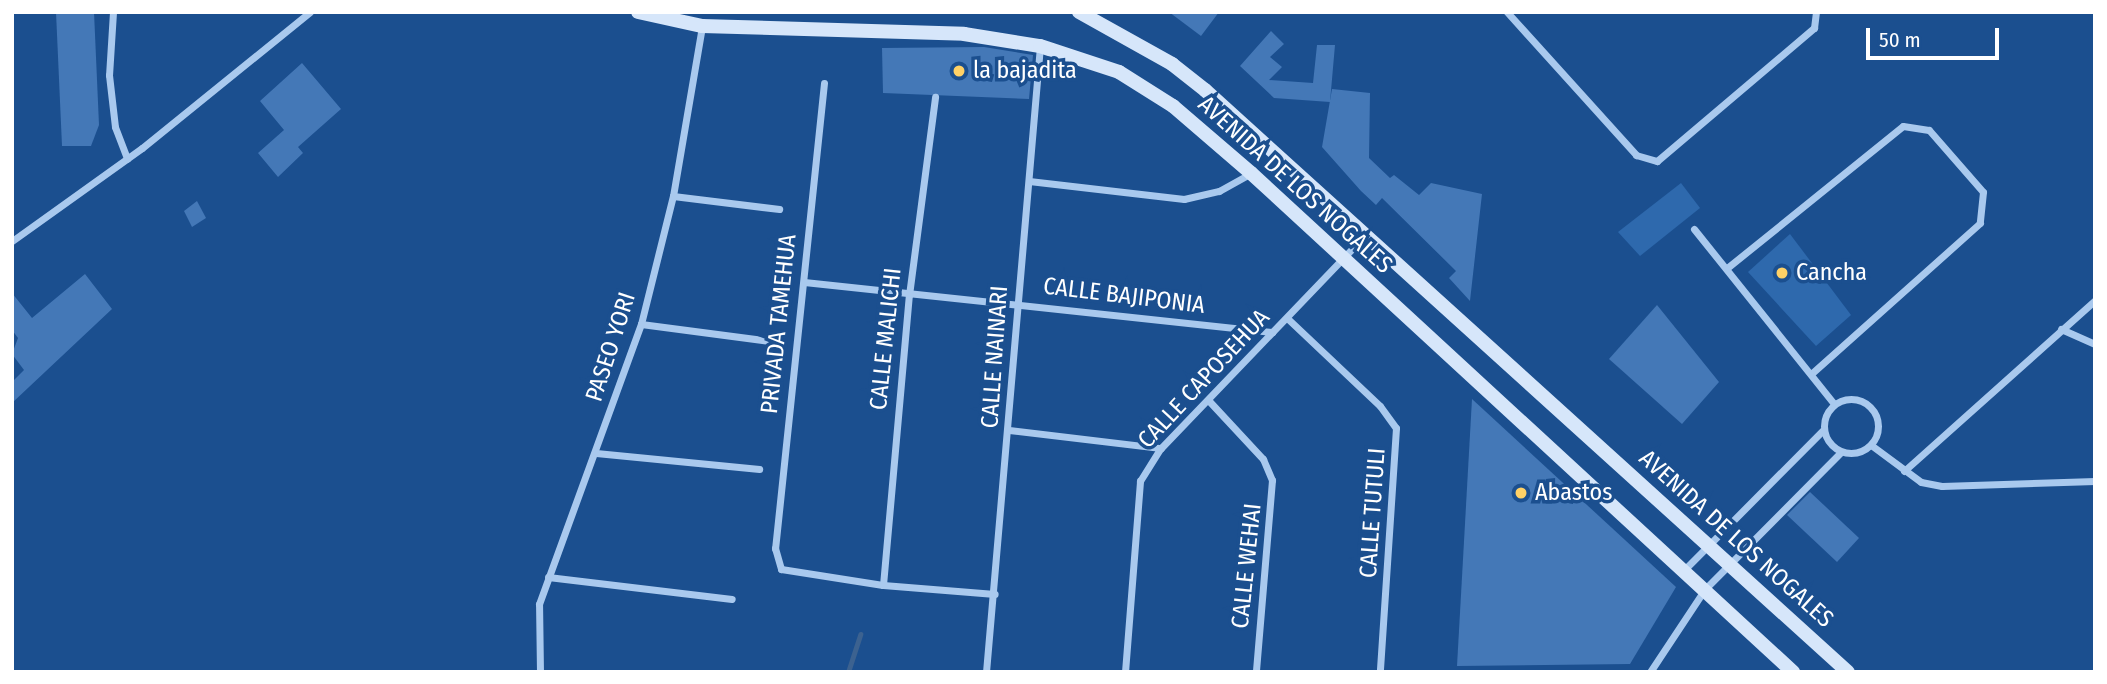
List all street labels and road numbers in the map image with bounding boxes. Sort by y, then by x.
street label: AVENIDA DE LOS NOGALES [1192,90,1398,280]
street label: PRIVADA TAMEHUA [755,233,803,415]
street label: CALLE MALICHI [864,267,908,411]
street label: CALLE BAJIPONIA [1042,272,1206,320]
street label: CALLE NAINARI [976,285,1014,429]
street label: PASEO YORI [580,289,642,405]
street label: CALLE CAPOSEHUA [1132,303,1276,455]
street label: AVENIDA DE LOS NOGALES [1633,444,1839,634]
street label: CALLE TUTULI [1354,447,1392,579]
street label: CALLE WEHAI [1226,502,1268,630]

